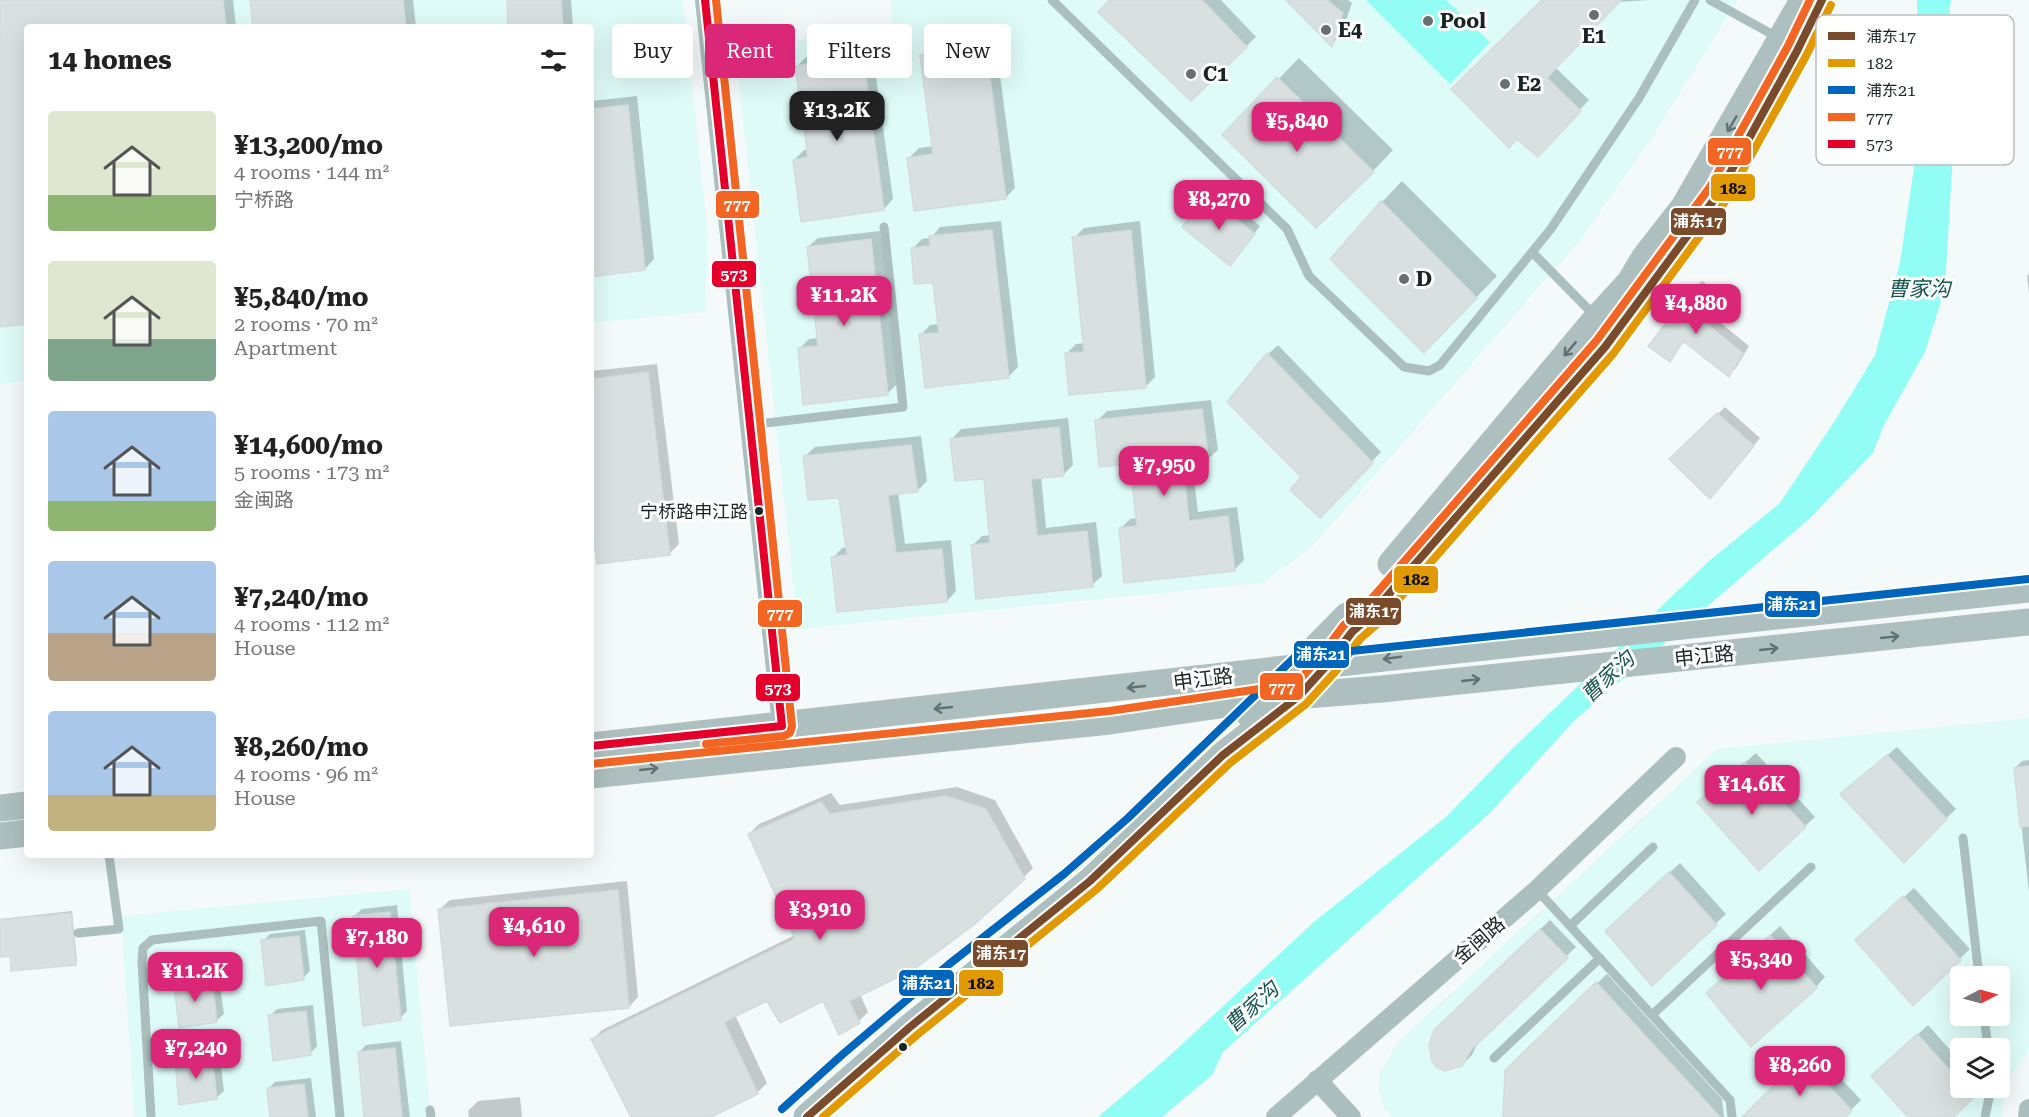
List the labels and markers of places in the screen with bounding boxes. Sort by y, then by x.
marker: E1 [1587,8,1601,22]
place label: Pool [1440,9,1486,33]
marker: Pool [1421,14,1435,28]
place label: E4 [1338,18,1363,42]
marker: E4 [1319,23,1333,37]
place label: E1 [1582,24,1606,48]
place label: C1 [1203,62,1228,86]
marker: C1 [1184,67,1198,81]
place label: E2 [1517,72,1541,96]
marker: E2 [1498,77,1512,91]
pin: ¥13.2K [788,91,886,142]
pin: ¥5,840 [1248,102,1346,153]
pin: ¥8,270 [1170,180,1268,231]
place label: D [1416,267,1432,291]
marker: D [1397,272,1411,286]
pin: ¥11.2K [795,276,893,327]
pin: ¥4,880 [1647,284,1745,335]
pin: ¥7,950 [1115,446,1213,497]
place label: 宁桥路申江路 [640,501,748,522]
marker: 宁桥路申江路 [753,505,765,517]
pin: ¥14.6K [1703,765,1801,816]
pin: ¥3,910 [771,890,869,941]
pin: ¥4,610 [485,907,583,958]
pin: ¥7,180 [328,918,426,969]
pin: ¥5,340 [1712,940,1810,991]
pin: ¥11.2K [146,952,244,1003]
pin: ¥7,240 [147,1029,245,1080]
unlabelled marker [897,1041,909,1053]
pin: ¥8,260 [1751,1046,1849,1097]

